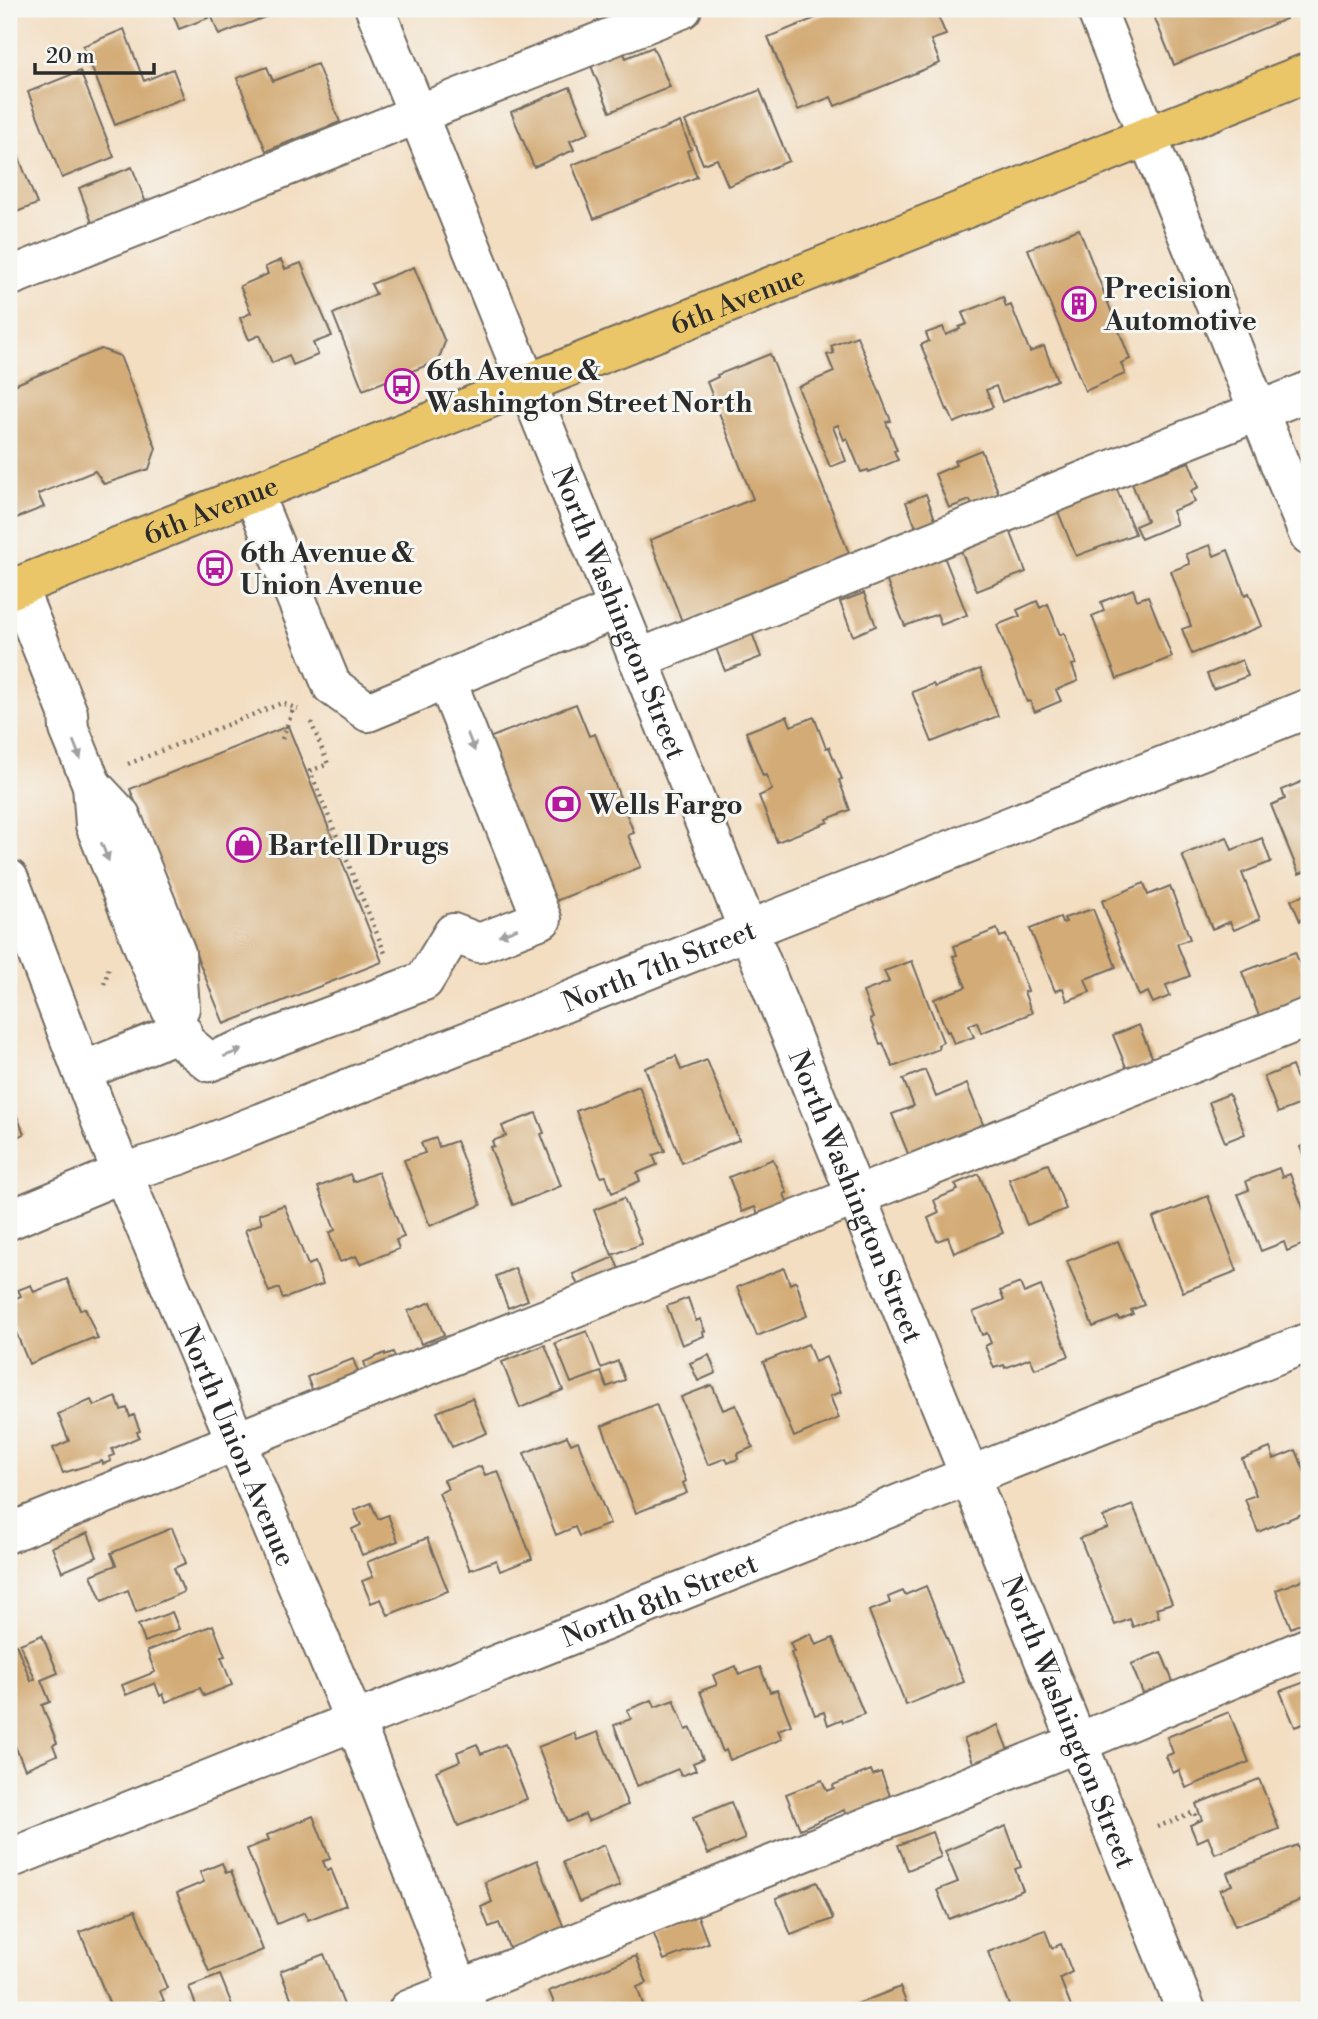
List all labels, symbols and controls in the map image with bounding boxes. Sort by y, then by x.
scale bar [35,32,154,76]
text: 20 m [46,44,95,70]
street label: 6th Avenue [665,259,810,344]
place label: Precision Automotive [1103,272,1257,339]
building icon: Precision Automotive [1060,285,1098,323]
place label: 6th Avenue & Washington Street North [425,354,753,421]
bus stop icon: 6th Avenue & Washington Street North [383,367,421,405]
street label: North Washington Street [543,461,693,765]
street label: 6th Avenue [139,469,284,554]
place label: 6th Avenue & Union Avenue [240,536,423,603]
bus stop icon: 6th Avenue & Union Avenue [196,549,234,587]
one-way arrow [466,732,477,753]
one-way arrow [72,740,83,761]
bank icon: Wells Fargo [544,785,582,823]
place label: Wells Fargo [587,788,743,823]
shop icon: Bartell Drugs [225,826,263,864]
place label: Bartell Drugs [268,829,449,864]
one-way arrow [100,841,111,862]
street label: North 7th Street [558,913,761,1021]
one-way arrow [497,927,518,938]
street label: North Washington Street [780,1045,930,1348]
one-way arrow [222,1048,243,1059]
street label: North Union Avenue [170,1320,303,1572]
street label: North 8th Street [557,1546,763,1656]
street label: North Washington Street [993,1571,1143,1874]

